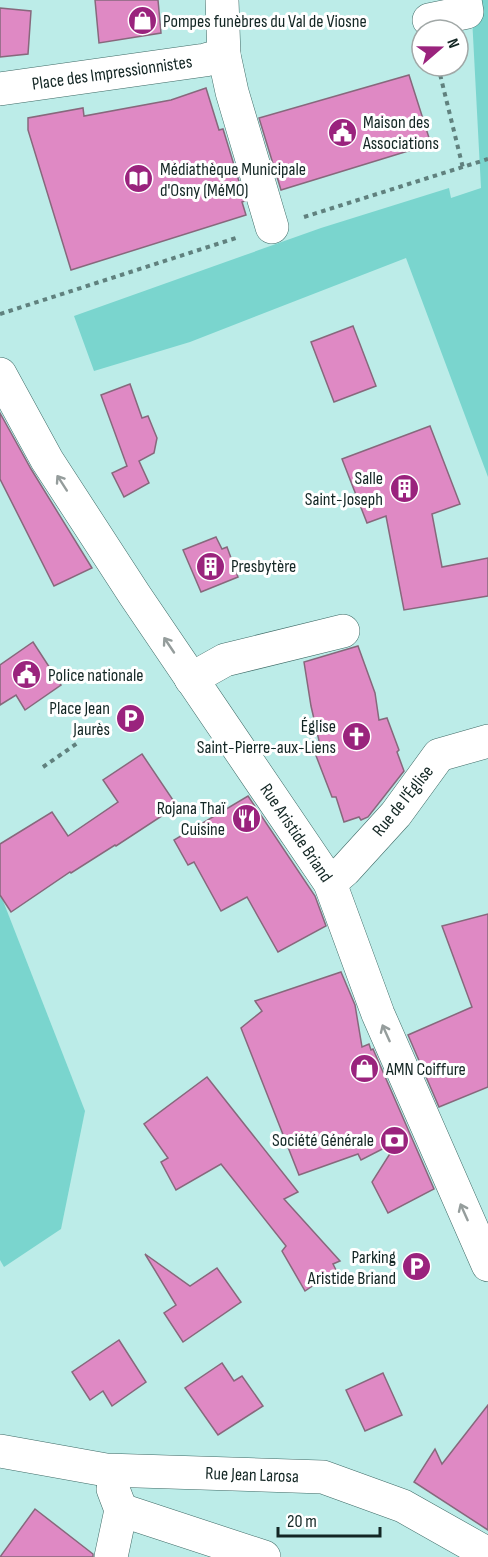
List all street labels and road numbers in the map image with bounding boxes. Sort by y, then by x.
street label: Place des Impressionnistes [30,51,194,95]
street label: Rue de l'Église [368,761,438,841]
street label: Rue Aristide Briand [255,780,337,886]
street label: Rue Jean Larosa [205,1463,299,1487]

